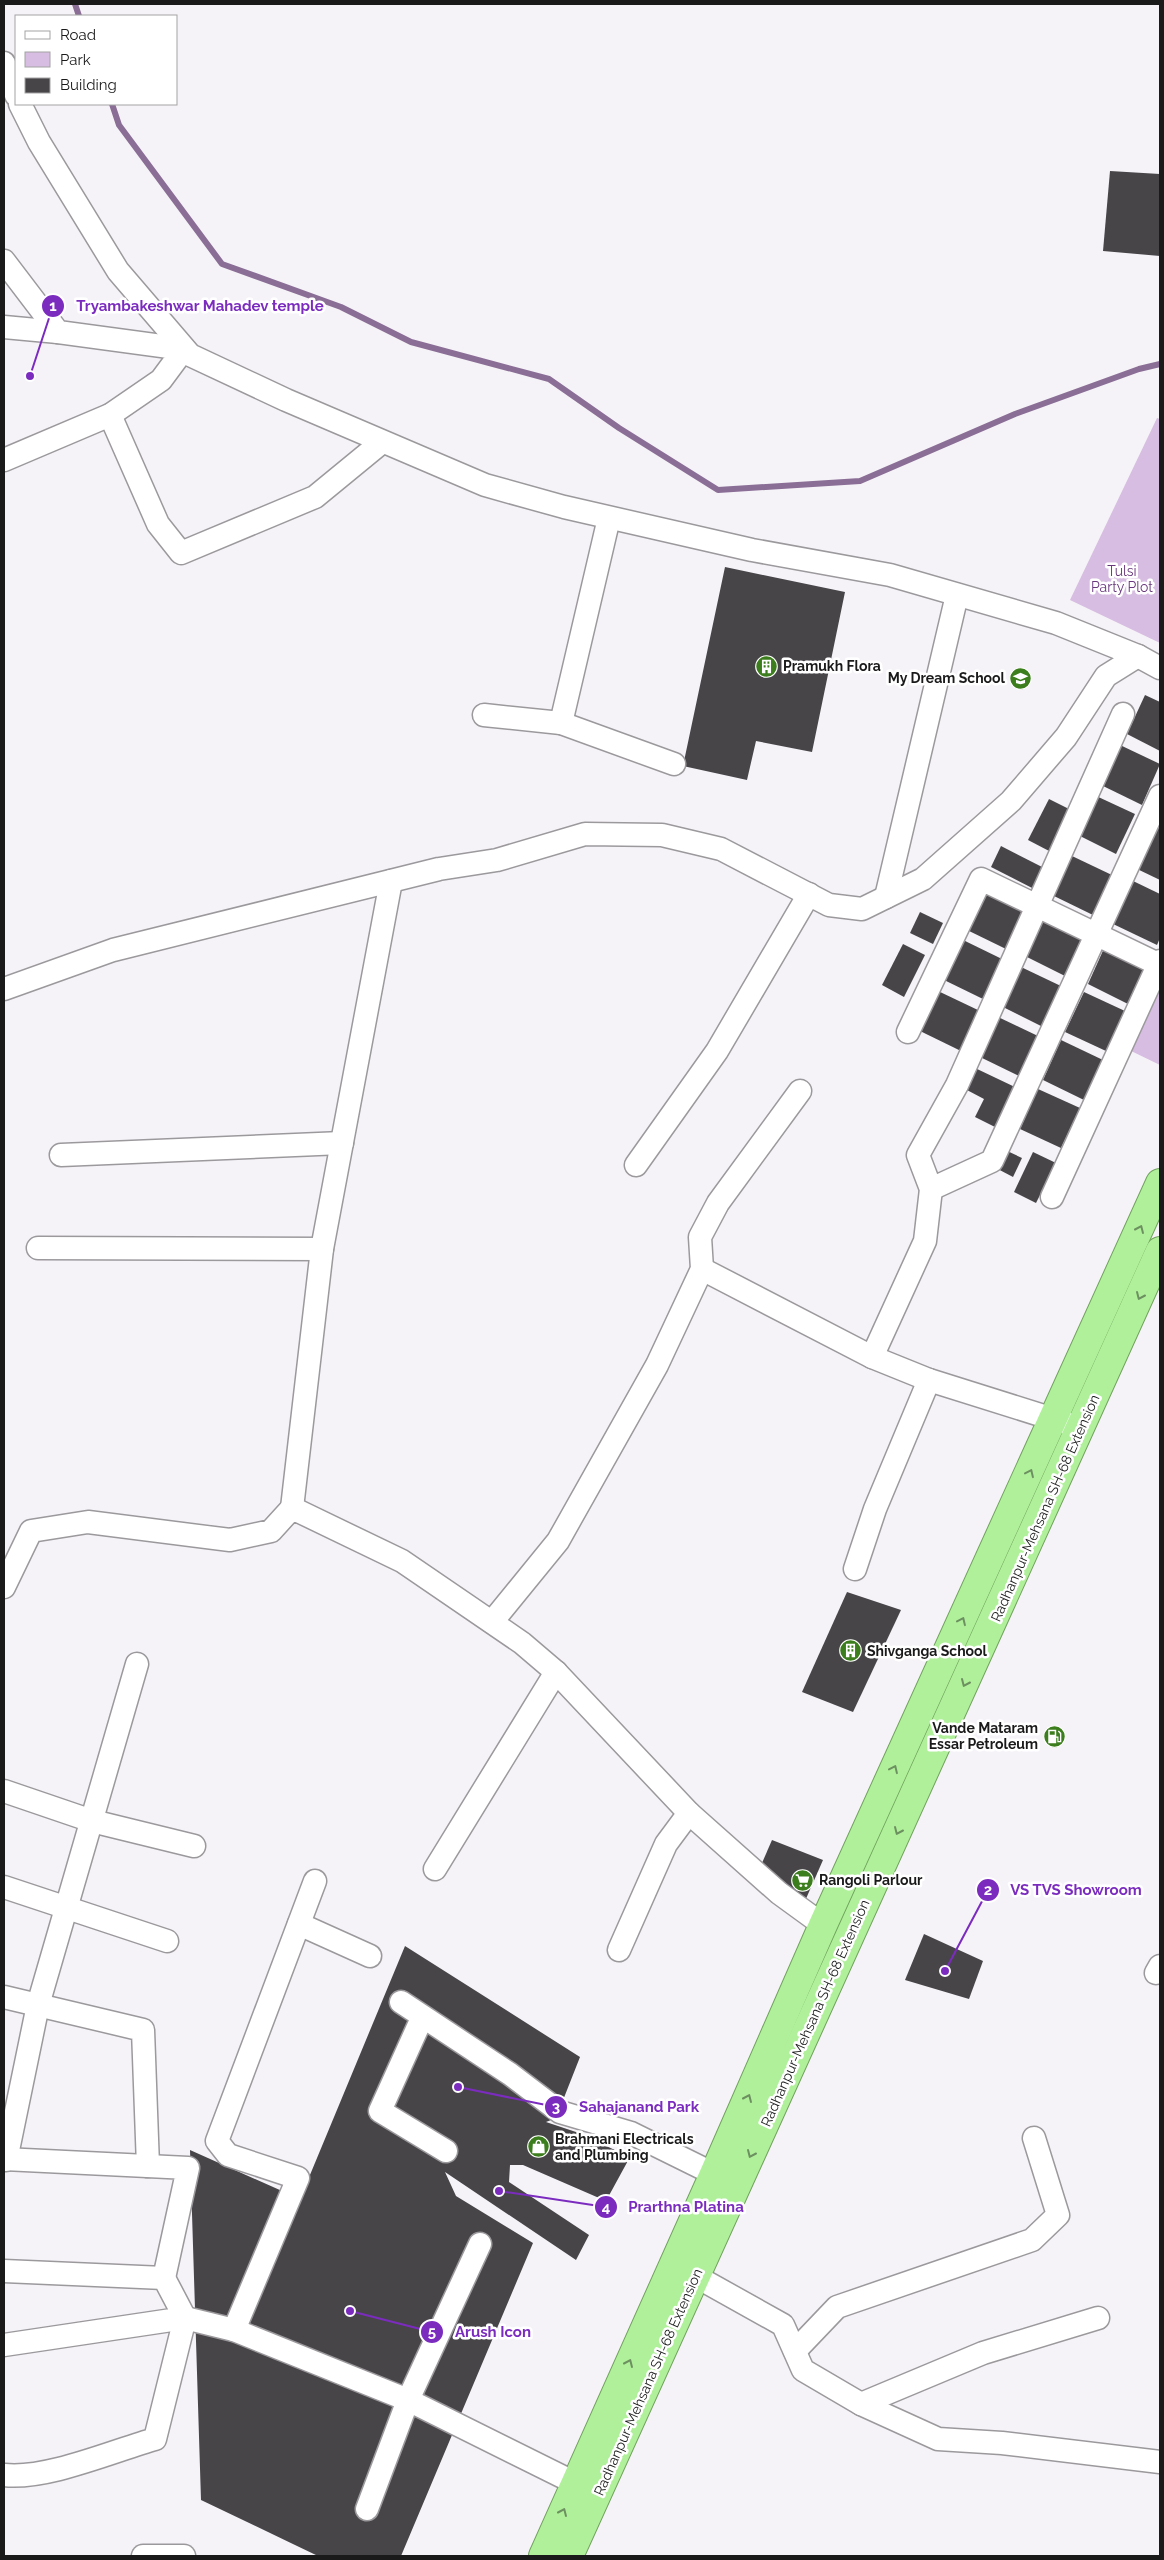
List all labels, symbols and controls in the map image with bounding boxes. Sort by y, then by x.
legend [15,15,178,105]
text: Road [60,26,96,44]
text: Park [60,51,91,69]
text: Building [60,76,117,94]
callout: Tryambakeshwar Mahadev temple [41,291,334,321]
text: 1 [49,297,57,315]
text: Tryambakeshwar Mahadev temple [76,297,324,315]
park label: Tulsi Party Plot [1091,563,1153,595]
building icon: Pramukh Flora [755,654,779,678]
place label: Pramukh Flora [783,658,881,674]
school or university icon: My Dream School [1009,666,1033,690]
place label: My Dream School [888,670,1006,686]
one-way arrow [1133,1225,1144,1234]
one-way arrow [1136,1291,1147,1300]
street label: Radhanpur-Mehsana SH-68 Extension [988,1392,1102,1624]
one-way arrow [1023,1469,1034,1478]
one-way arrow [956,1617,966,1626]
building icon: Shivganga School [839,1639,863,1663]
place label: Shivganga School [867,1643,988,1659]
one-way arrow [961,1678,972,1687]
place label: Vande Mataram Essar Petroleum [929,1720,1038,1752]
fuel station icon: Vande Mataram Essar Petroleum [1042,1724,1066,1748]
one-way arrow [888,1765,899,1774]
one-way arrow [894,1826,905,1835]
supermarket icon: Rangoli Parlour [791,1868,815,1892]
place label: Rangoli Parlour [819,1872,923,1888]
callout: VS TVS Showroom [975,1875,1152,1905]
text: 2 [984,1881,992,1899]
text: VS TVS Showroom [1010,1881,1142,1899]
street label: Radhanpur-Mehsana SH-68 Extension [758,1897,872,2129]
callout: Sahajanand Park [544,2092,709,2122]
one-way arrow [741,2094,752,2103]
text: 3 [552,2098,560,2116]
text: Sahajanand Park [579,2098,700,2116]
place label: Brahmani Electricals and Plumbing [555,2131,694,2163]
shop icon: Brahmani Electricals and Plumbing [527,2135,551,2159]
one-way arrow [747,2149,758,2158]
callout: Prarthna Platina [593,2192,754,2222]
text: 4 [602,2198,611,2216]
text: Prarthna Platina [628,2198,744,2216]
street label: Radhanpur-Mehsana SH-68 Extension [591,2266,705,2498]
callout: Arush Icon [420,2317,541,2347]
text: 5 [428,2323,436,2341]
text: Arush Icon [455,2323,531,2341]
one-way arrow [623,2359,634,2368]
one-way arrow [556,2508,567,2517]

